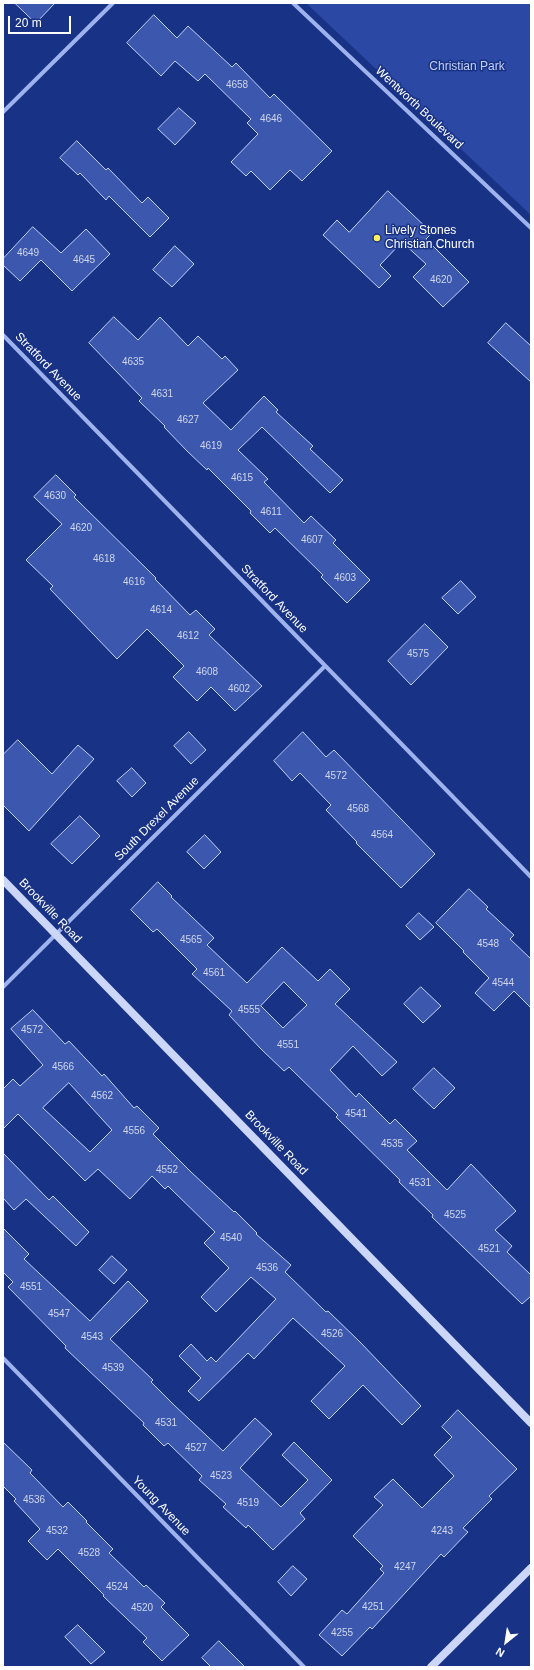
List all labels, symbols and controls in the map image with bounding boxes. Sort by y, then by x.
scale bar [10,8,73,34]
text: 20 m [15,16,42,30]
park label: Christian Park [429,60,505,74]
street label: Wentworth Boulevard [372,64,466,152]
house number: 4658 [226,79,248,91]
house number: 4646 [260,113,282,125]
place label: Lively Stones Christian Church [385,224,474,252]
marker: Lively Stones Christian Church [372,233,382,243]
house number: 4649 [17,247,39,259]
house number: 4645 [73,254,95,266]
house number: 4620 [430,274,452,286]
street label: Stratford Avenue [12,330,84,404]
house number: 4635 [122,356,144,368]
house number: 4631 [151,388,173,400]
house number: 4627 [177,414,199,426]
house number: 4619 [200,440,222,452]
house number: 4615 [231,472,253,484]
house number: 4630 [44,490,66,502]
house number: 4611 [260,506,282,518]
house number: 4620 [70,522,92,534]
house number: 4607 [301,534,323,546]
house number: 4618 [93,553,115,565]
street label: Stratford Avenue [238,562,310,636]
house number: 4603 [334,572,356,584]
house number: 4616 [123,576,145,588]
house number: 4614 [150,604,172,616]
house number: 4612 [177,630,199,642]
house number: 4575 [407,648,429,660]
house number: 4608 [196,666,218,678]
house number: 4602 [228,683,250,695]
house number: 4572 [325,770,347,782]
street label: South Drexel Avenue [112,774,202,864]
house number: 4568 [347,803,369,815]
house number: 4564 [371,829,393,841]
street label: Brookville Road [16,876,84,946]
house number: 4565 [180,934,202,946]
house number: 4548 [477,938,499,950]
house number: 4561 [203,967,225,979]
house number: 4544 [492,977,514,989]
house number: 4555 [238,1004,260,1016]
house number: 4572 [21,1024,43,1036]
house number: 4551 [277,1039,299,1051]
house number: 4566 [52,1061,74,1073]
house number: 4562 [91,1090,113,1102]
street label: Brookville Road [242,1108,310,1178]
house number: 4541 [345,1108,367,1120]
house number: 4556 [123,1125,145,1137]
house number: 4535 [381,1138,403,1150]
house number: 4552 [156,1164,178,1176]
house number: 4531 [409,1177,431,1189]
house number: 4525 [444,1209,466,1221]
house number: 4540 [220,1232,242,1244]
house number: 4521 [478,1243,500,1255]
house number: 4536 [256,1262,278,1274]
house number: 4551 [20,1281,42,1293]
house number: 4547 [48,1308,70,1320]
house number: 4526 [321,1328,343,1340]
house number: 4543 [81,1331,103,1343]
house number: 4539 [102,1362,124,1374]
house number: 4531 [155,1417,177,1429]
house number: 4527 [185,1442,207,1454]
house number: 4523 [210,1470,232,1482]
street label: Young Avenue [129,1473,193,1539]
house number: 4536 [23,1494,45,1506]
house number: 4519 [237,1497,259,1509]
house number: 4532 [46,1525,68,1537]
house number: 4243 [431,1525,453,1537]
house number: 4528 [78,1547,100,1559]
house number: 4247 [394,1561,416,1573]
house number: 4524 [106,1581,128,1593]
house number: 4251 [362,1601,384,1613]
house number: 4520 [131,1602,153,1614]
north arrow [486,1622,526,1662]
house number: 4255 [331,1627,353,1639]
text: N [494,1645,506,1660]

